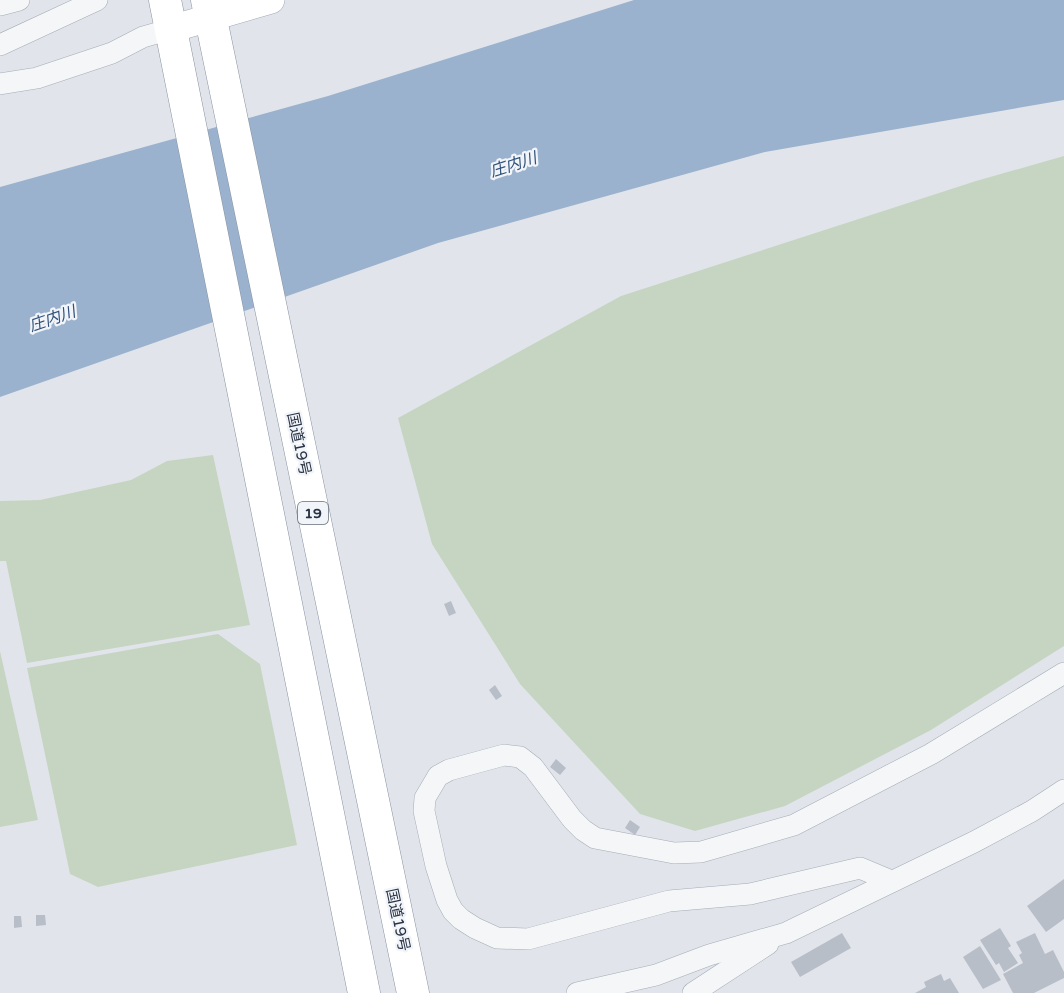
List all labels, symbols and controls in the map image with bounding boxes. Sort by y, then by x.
water label: 庄内川 [487,147,541,182]
water label: 庄内川 [26,301,80,336]
street label: 国道19号 [284,411,314,477]
road number: 19 [298,502,328,524]
street label: 国道19号 [383,887,413,953]

